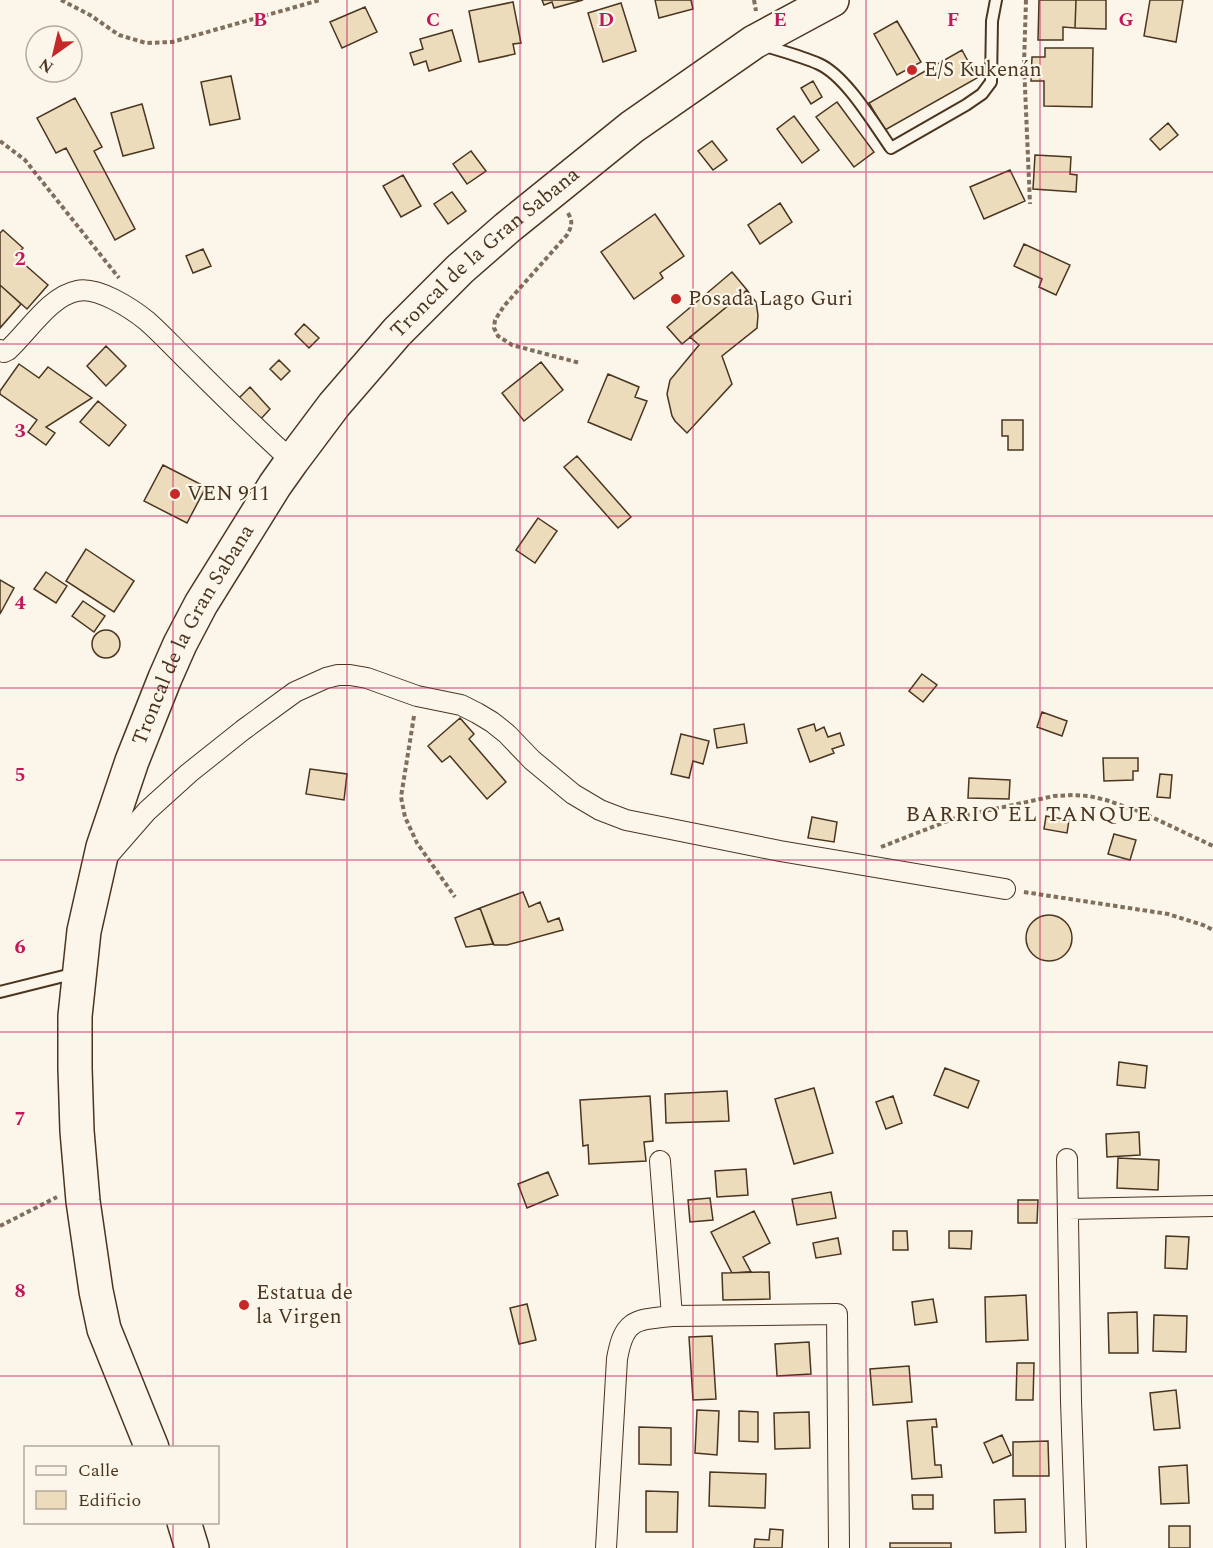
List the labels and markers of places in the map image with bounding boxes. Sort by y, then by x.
place label: E/S Kukenán [924,54,1042,86]
marker: E/S Kukenán [905,63,919,77]
place label: Posada Lago Guri [688,283,853,315]
marker: Posada Lago Guri [669,292,683,306]
place label: VEN 911 [187,478,270,510]
marker: VEN 911 [168,487,182,501]
place label: Estatua de la Virgen [256,1277,353,1333]
marker: Estatua de la Virgen [237,1298,251,1312]

